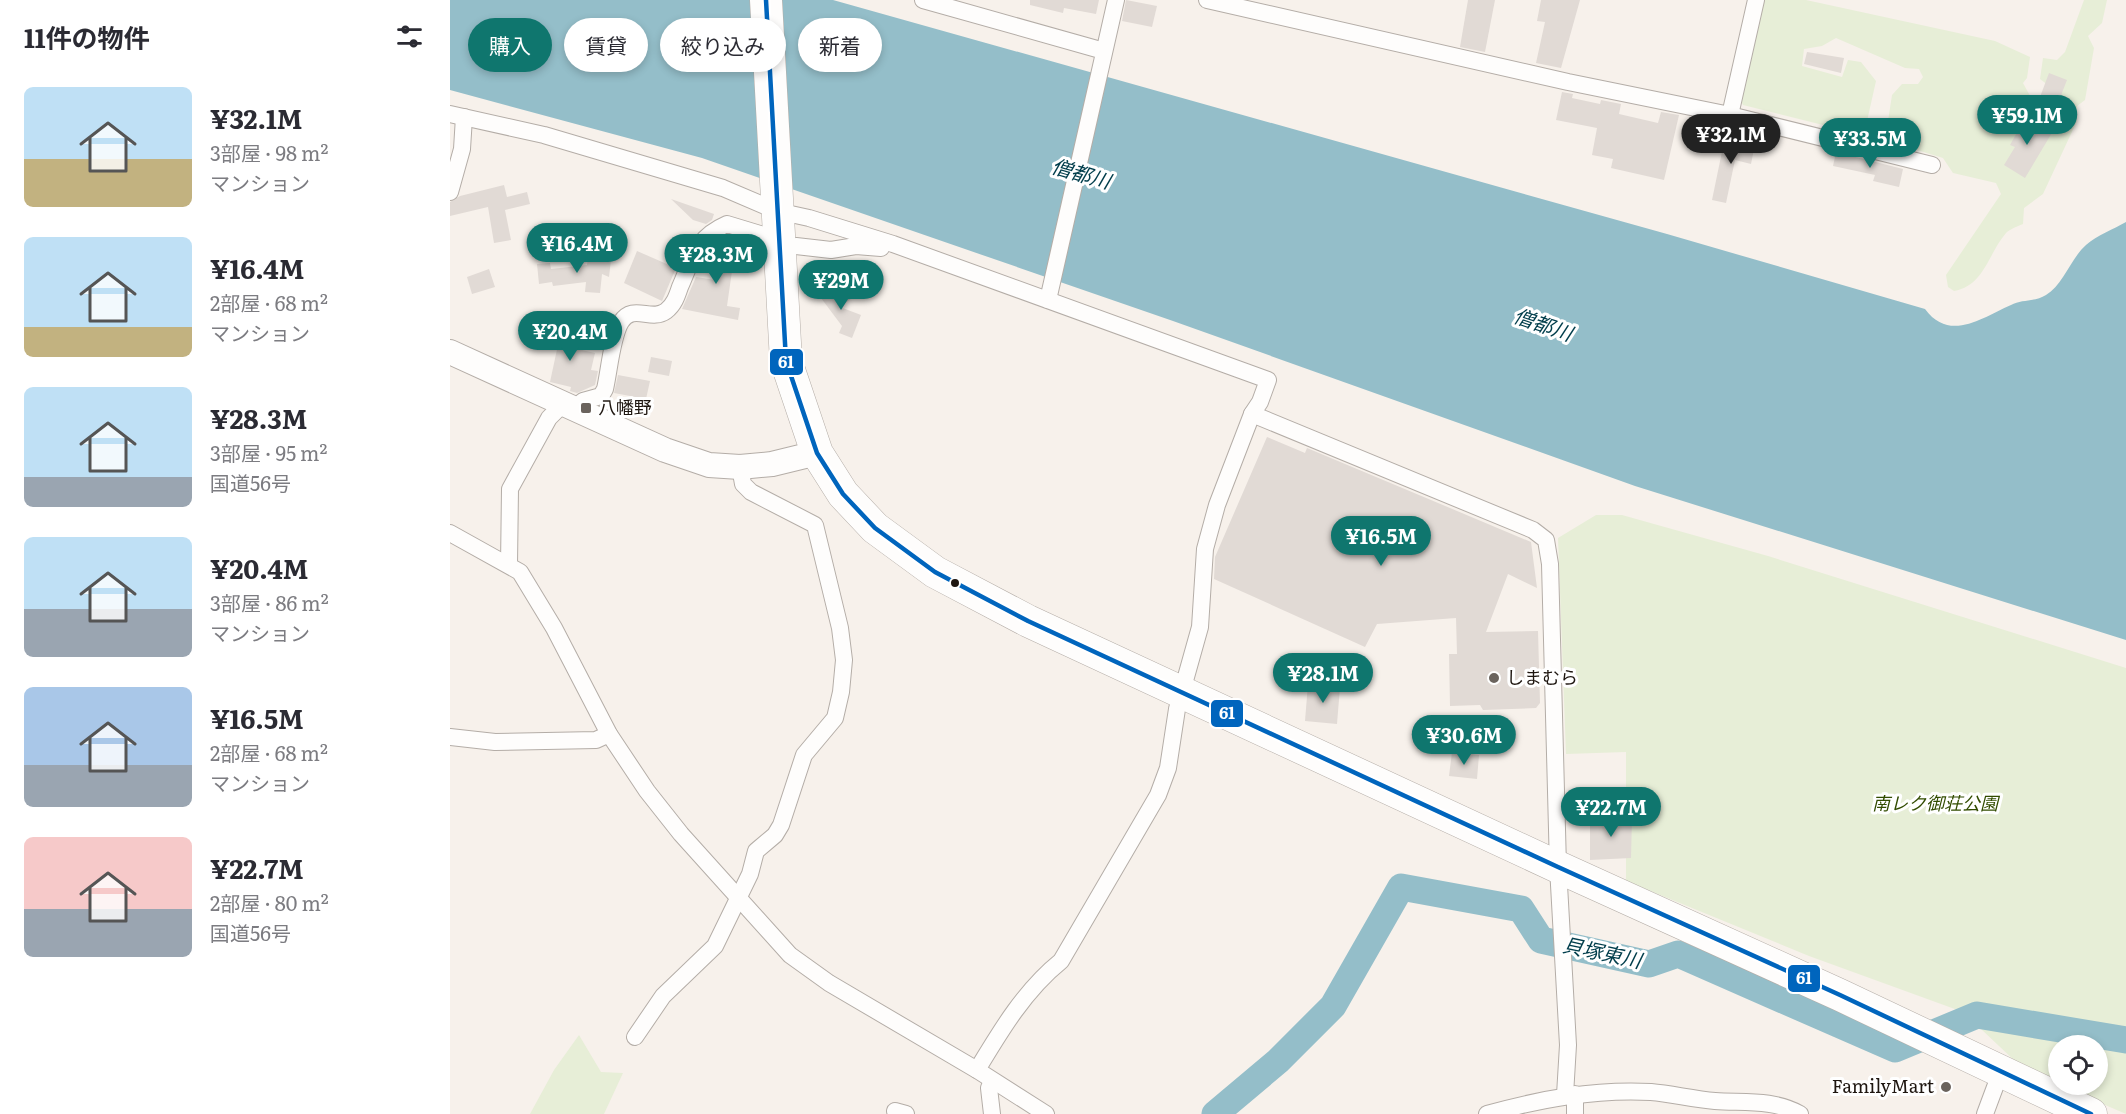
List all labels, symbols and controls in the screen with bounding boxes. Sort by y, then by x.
text: 11件の物件 [24,17,150,56]
chip: 購入 [468,18,552,72]
chip: 賃貸 [564,18,648,72]
chip: 絞り込み [660,18,786,72]
chip: 新着 [798,18,882,72]
icon: filters [393,20,426,53]
pin: ¥59.1M [1978,95,2076,146]
text: ¥32.1M [210,98,302,137]
text: ¥59.1M [1991,99,2063,129]
icon: home [72,111,144,183]
pin: ¥32.1M [1682,114,1780,165]
text: ¥32.1M [1695,118,1767,148]
pin: ¥33.5M [1821,118,1919,169]
text: ¥33.5M [1833,122,1907,152]
text: 3部屋 · 98 m² [210,137,328,167]
water label: 僧都川 [1049,149,1116,195]
text: マンション [210,167,310,197]
pin: ¥16.4M [528,223,626,274]
text: ¥16.4M [541,227,613,257]
pin: ¥28.3M [667,234,765,285]
text: ¥28.3M [679,238,753,268]
text: ¥16.4M [210,248,304,287]
pin: ¥29M [805,260,877,311]
icon: home [72,261,144,333]
text: ¥29M [813,264,869,294]
text: 2部屋 · 68 m² [210,287,328,317]
water label: 僧都川 [1510,299,1579,348]
pin: ¥20.4M [521,311,619,362]
text: ¥20.4M [532,315,608,345]
text: マンション [210,317,310,347]
line badge: 61 [769,348,804,376]
text: 61 [778,349,794,373]
place label: 八幡野 [598,393,652,420]
text: ¥28.3M [210,398,307,437]
marker: 八幡野 [579,401,593,415]
icon: home [72,411,144,483]
text: 3部屋 · 95 m² [210,437,327,467]
text: 国道56号 [210,467,291,497]
pin: ¥16.5M [1332,516,1430,567]
text: ¥16.5M [1345,520,1417,550]
text: ¥20.4M [210,548,309,587]
icon: home [72,561,144,633]
unlabelled marker [949,577,961,589]
text: 3部屋 · 86 m² [210,587,329,617]
text: マンション [210,617,310,647]
pin: ¥28.1M [1274,653,1372,704]
text: ¥28.1M [1287,657,1359,687]
place label: しまむら [1506,663,1578,690]
marker: しまむら [1487,671,1501,685]
text: ¥16.5M [210,698,304,737]
line badge: 61 [1210,699,1244,728]
text: 61 [1219,700,1235,724]
icon: home [72,711,144,783]
pin: ¥30.6M [1415,715,1513,766]
text: ¥30.6M [1426,719,1502,749]
text: 2部屋 · 68 m² [210,737,328,767]
text: マンション [210,767,310,797]
pin: ¥22.7M [1562,787,1660,838]
park label: 南レク御荘公園 [1872,789,2001,816]
text: ¥22.7M [1575,791,1647,821]
text: ¥22.7M [210,848,304,887]
icon: home [72,861,144,933]
text: 2部屋 · 80 m² [210,887,329,917]
text: 国道56号 [210,917,291,947]
water label: 貝塚東川 [1560,928,1647,974]
line badge: 61 [1787,964,1821,993]
text: 61 [1796,965,1812,989]
map controls [2048,1035,2108,1095]
button: locate [2048,1035,2108,1095]
place label: FamilyMart [1832,1072,1935,1099]
marker: FamilyMart [1939,1080,1953,1094]

